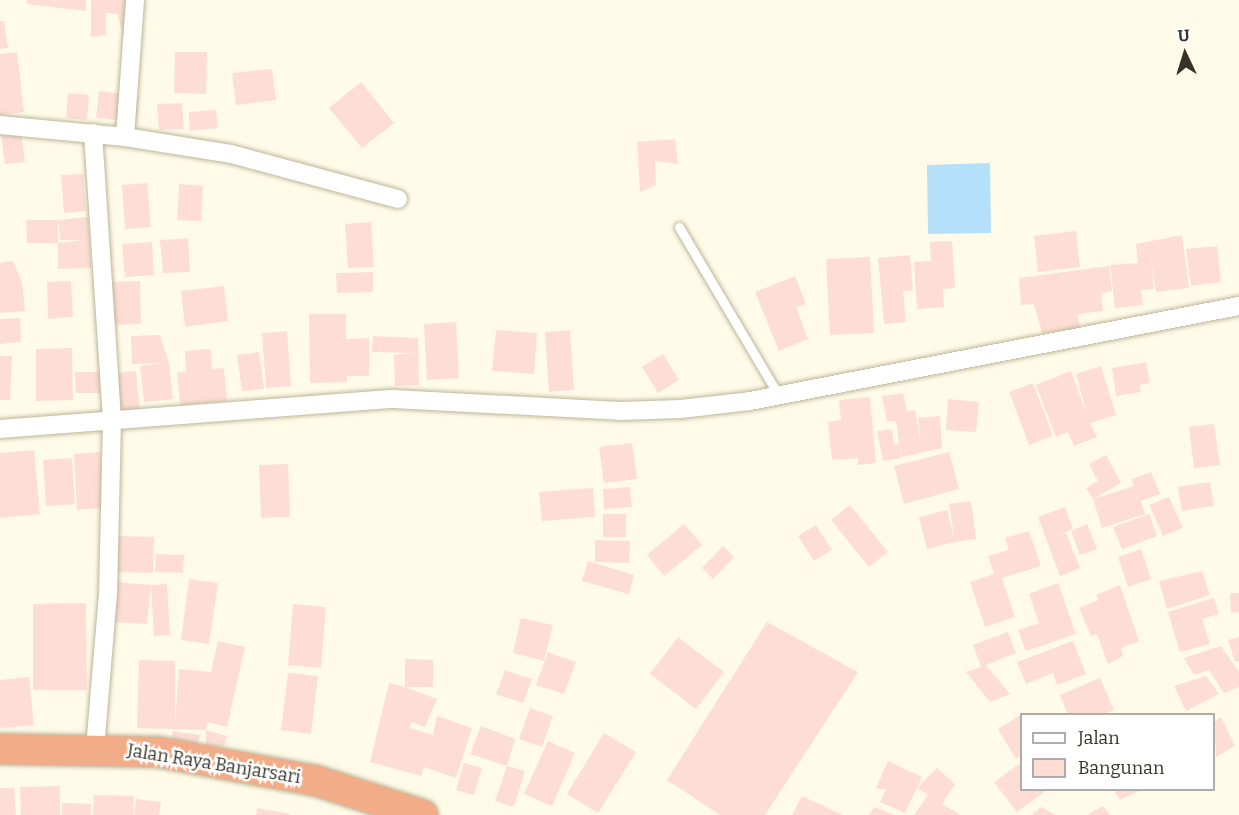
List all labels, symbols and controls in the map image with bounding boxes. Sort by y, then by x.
north arrow [1155,24,1215,84]
text: U [1177,26,1190,45]
legend [1020,713,1215,791]
text: Jalan [1078,727,1120,749]
street label: Jalan Raya Banjarsari [126,740,302,788]
text: Bangunan [1078,757,1164,779]

